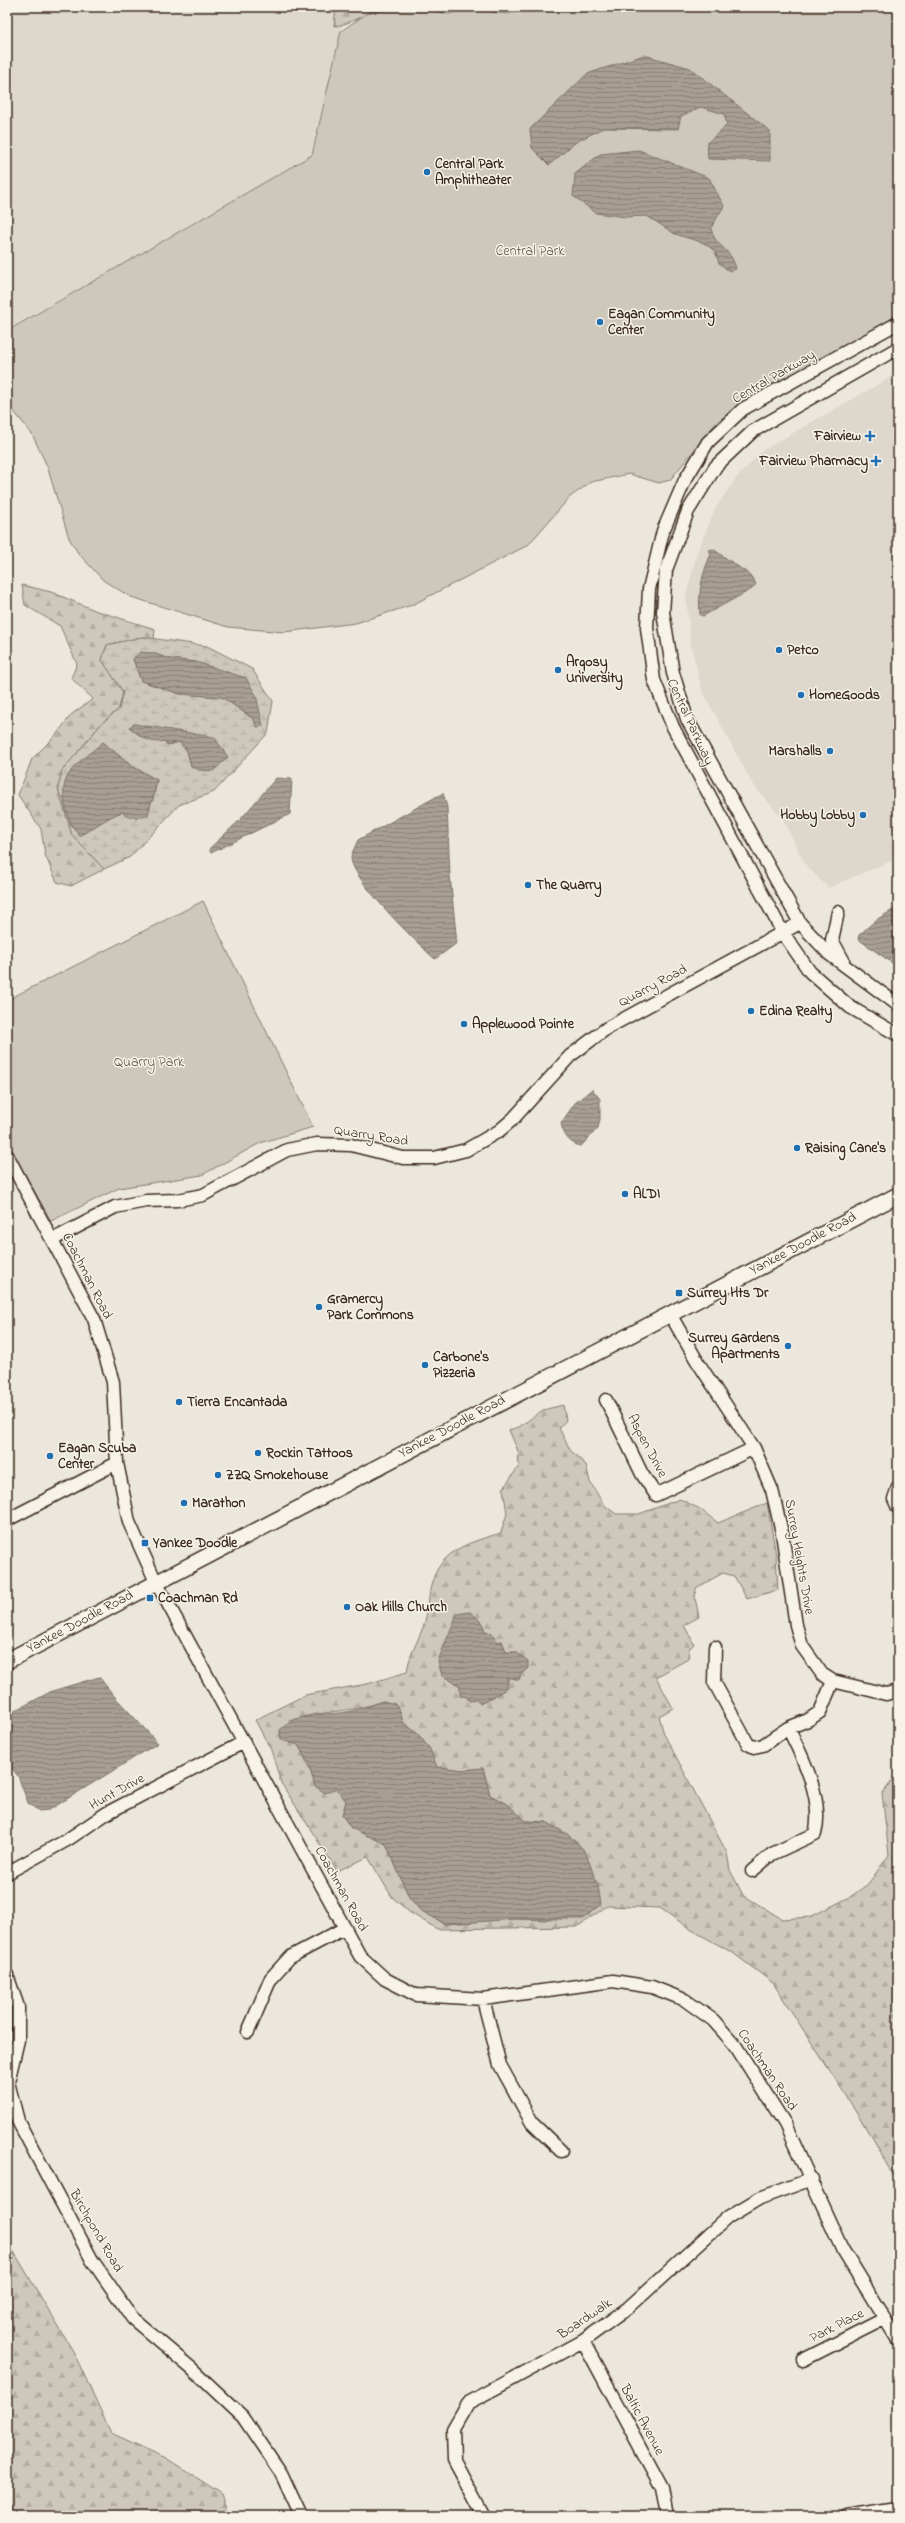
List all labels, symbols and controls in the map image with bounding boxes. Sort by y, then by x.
place label: Central Park Amphitheater [435,154,512,191]
marker: Central Park Amphitheater [422,167,432,177]
park label: Central Park [496,241,565,262]
place label: Eagan Community Center [608,304,715,341]
marker: Eagan Community Center [595,317,605,327]
street label: Central Parkway [728,345,820,410]
place label: Fairview [813,426,861,447]
marker: Fairview [864,430,876,442]
place label: Fairview Pharmacy [758,451,868,474]
marker: Fairview Pharmacy [871,456,881,466]
place label: Petco [787,640,819,661]
marker: Petco [774,645,784,655]
place label: Argosy University [566,652,623,691]
marker: Argosy University [553,665,563,675]
street label: Central Parkway [660,675,719,769]
place label: HomeGoods [809,685,880,706]
marker: HomeGoods [796,690,806,700]
place label: Marshalls [768,741,822,762]
marker: Marshalls [825,746,835,756]
place label: Hobby Lobby [780,805,855,828]
marker: Hobby Lobby [858,810,868,820]
place label: The Quarry [536,875,602,898]
marker: The Quarry [523,880,533,890]
street label: Quarry Road [615,959,692,1014]
place label: Edina Realty [759,1001,832,1024]
marker: Edina Realty [746,1006,756,1016]
place label: Applewood Pointe [472,1014,575,1035]
marker: Applewood Pointe [459,1019,469,1029]
park label: Quarry Park [114,1052,185,1074]
street label: Quarry Road [332,1120,410,1153]
place label: Raising Cane's [804,1138,886,1161]
marker: Raising Cane's [792,1143,802,1153]
place label: ALDI [633,1184,660,1205]
marker: ALDI [620,1189,630,1199]
street label: Yankee Doodle Road [746,1207,860,1281]
street label: Coachman Road [56,1229,118,1323]
place label: Surrey Hts Dr [687,1283,769,1306]
marker: Surrey Hts Dr [674,1288,684,1298]
place label: Gramercy Park Commons [327,1289,414,1326]
marker: Gramercy Park Commons [314,1302,324,1312]
place label: Surrey Gardens Apartments [688,1328,780,1365]
marker: Surrey Gardens Apartments [783,1341,793,1351]
place label: Carbone's Pizzeria [433,1347,489,1384]
marker: Carbone's Pizzeria [420,1360,430,1370]
street label: Yankee Doodle Road [395,1390,509,1464]
place label: Tierra Encantada [187,1392,288,1413]
marker: Tierra Encantada [174,1397,184,1407]
street label: Aspen Drive [621,1410,673,1482]
place label: Eagan Scuba Center [58,1438,137,1475]
place label: Rockin Tattoos [265,1443,353,1464]
marker: Rockin Tattoos [253,1448,263,1458]
marker: Eagan Scuba Center [45,1451,55,1461]
place label: ZZQ Smokehouse [226,1465,329,1486]
marker: ZZQ Smokehouse [213,1470,223,1480]
place label: Marathon [192,1493,246,1514]
marker: Marathon [179,1498,189,1508]
street label: Surrey Heights Drive [778,1498,820,1617]
place label: Yankee Doodle [152,1533,238,1554]
marker: Yankee Doodle [140,1538,150,1548]
street label: Yankee Doodle Road [23,1585,137,1659]
place label: Coachman Rd [158,1588,238,1609]
marker: Coachman Rd [145,1593,155,1603]
place label: Oak Hills Church [355,1597,447,1618]
marker: Oak Hills Church [342,1602,352,1612]
street label: Hunt Drive [85,1768,149,1816]
street label: Coachman Road [309,1843,373,1936]
street label: Coachman Road [732,2025,802,2115]
street label: Birchpond Road [63,2185,128,2277]
street label: Boardwalk [553,2293,617,2346]
street label: Park Place [806,2303,868,2349]
street label: Baltic Avenue [614,2380,670,2460]

